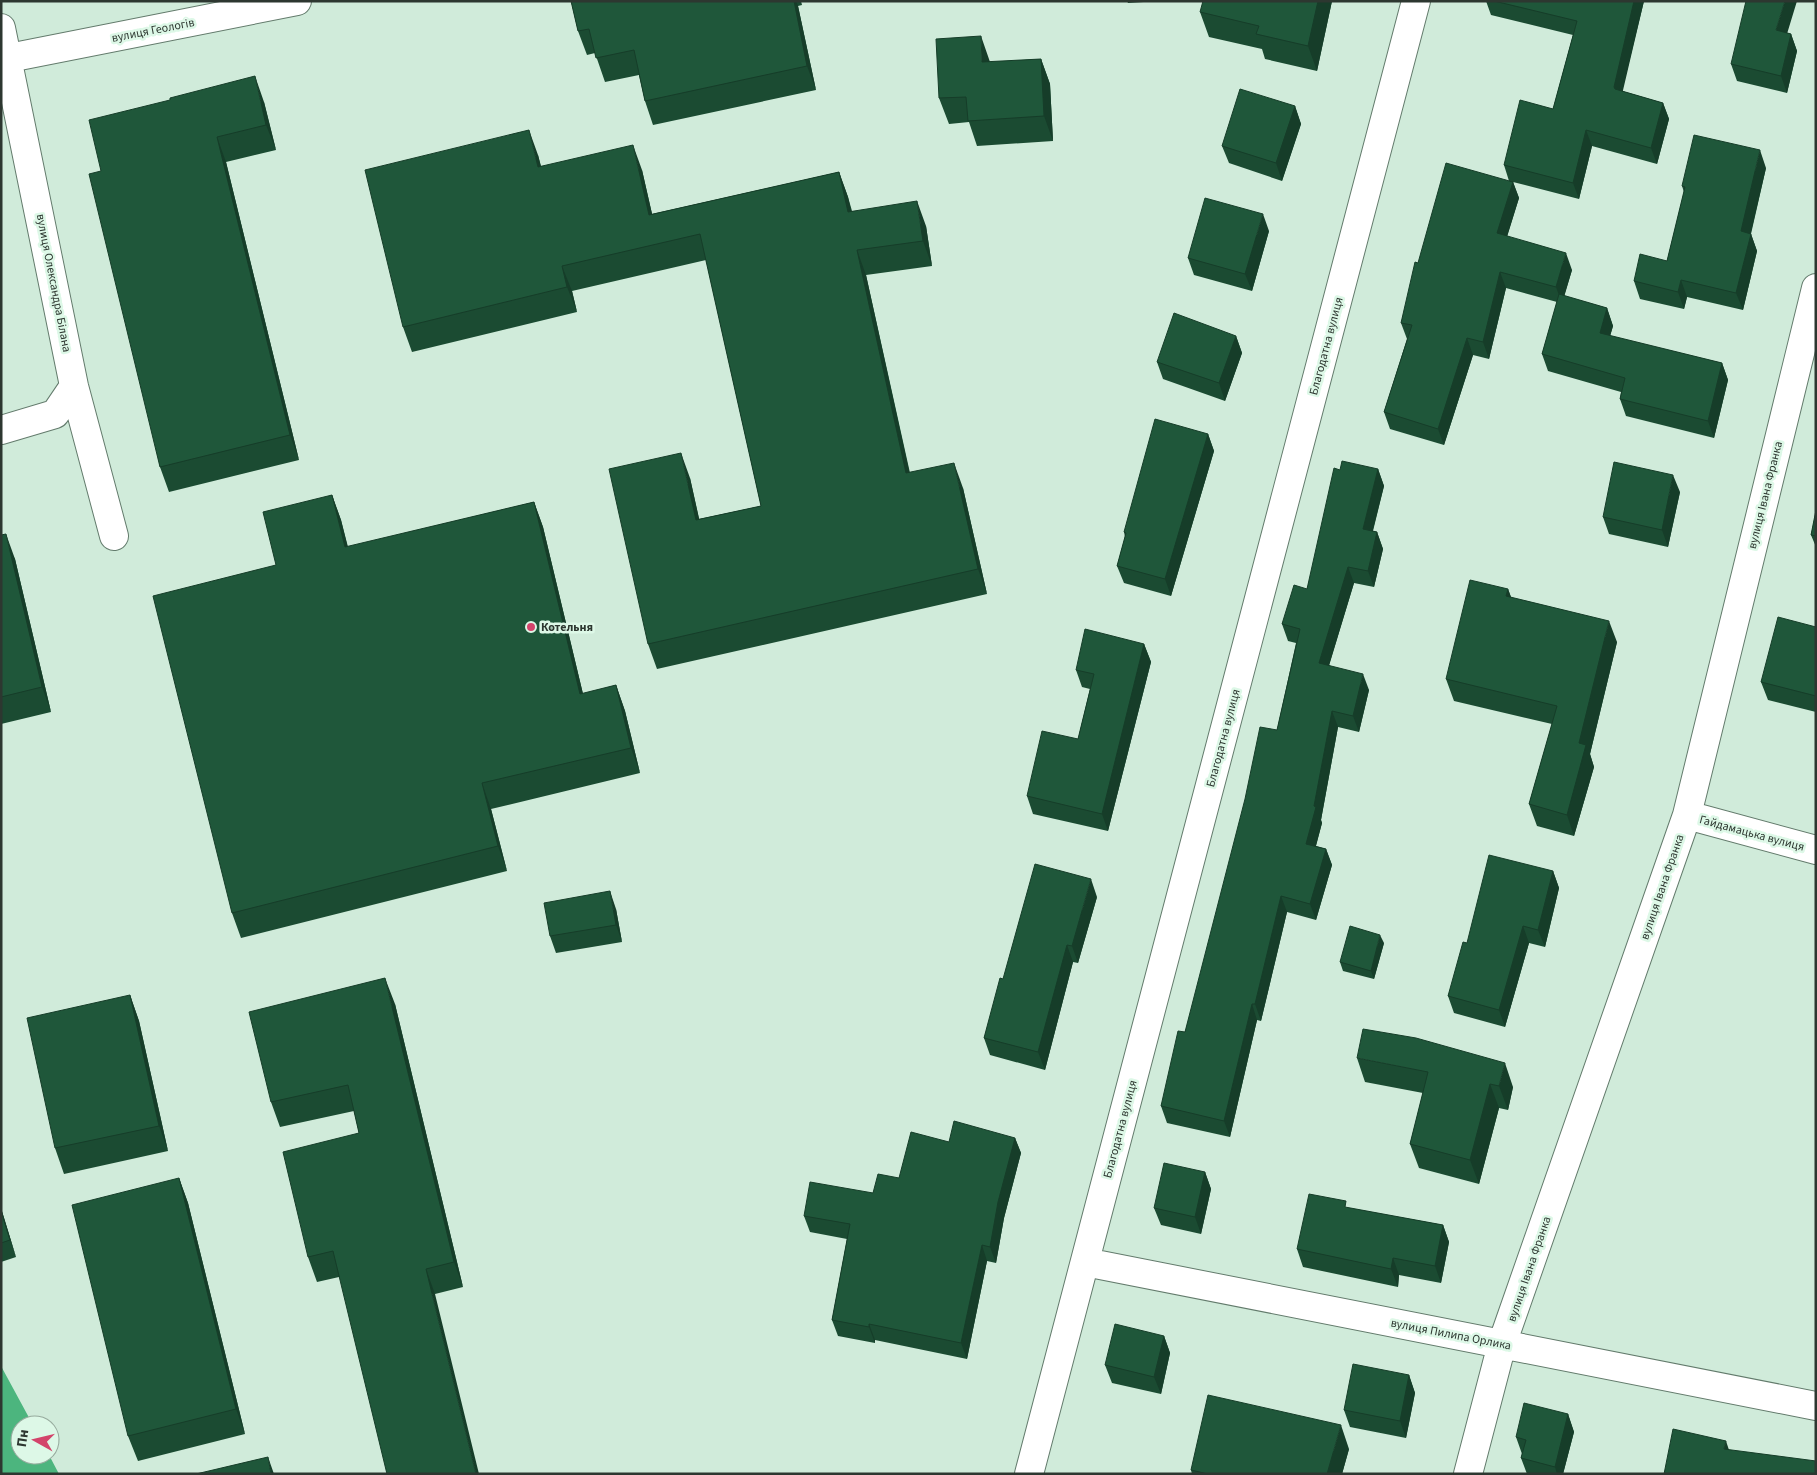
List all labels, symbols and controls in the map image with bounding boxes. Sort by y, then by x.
street label: вулиця Геологів [110,14,196,47]
street label: вулиця Олександра Білана [32,212,75,354]
street label: Благодатна вулиця [1305,295,1348,397]
street label: вулиця Івана Франка [1744,439,1787,551]
place label: Котельня [541,619,593,636]
marker: Котельня [525,621,537,633]
street label: Благодатна вулиця [1202,687,1245,789]
street label: Гайдамацька вулиця [1697,811,1806,856]
street label: вулиця Івана Франка [1636,832,1688,942]
street label: Благодатна вулиця [1099,1078,1142,1180]
street label: вулиця Івана Франка [1503,1214,1555,1324]
street label: вулиця Пилипа Орлика [1389,1314,1513,1355]
north arrow [10,1415,60,1465]
text: Пн [12,1428,34,1448]

